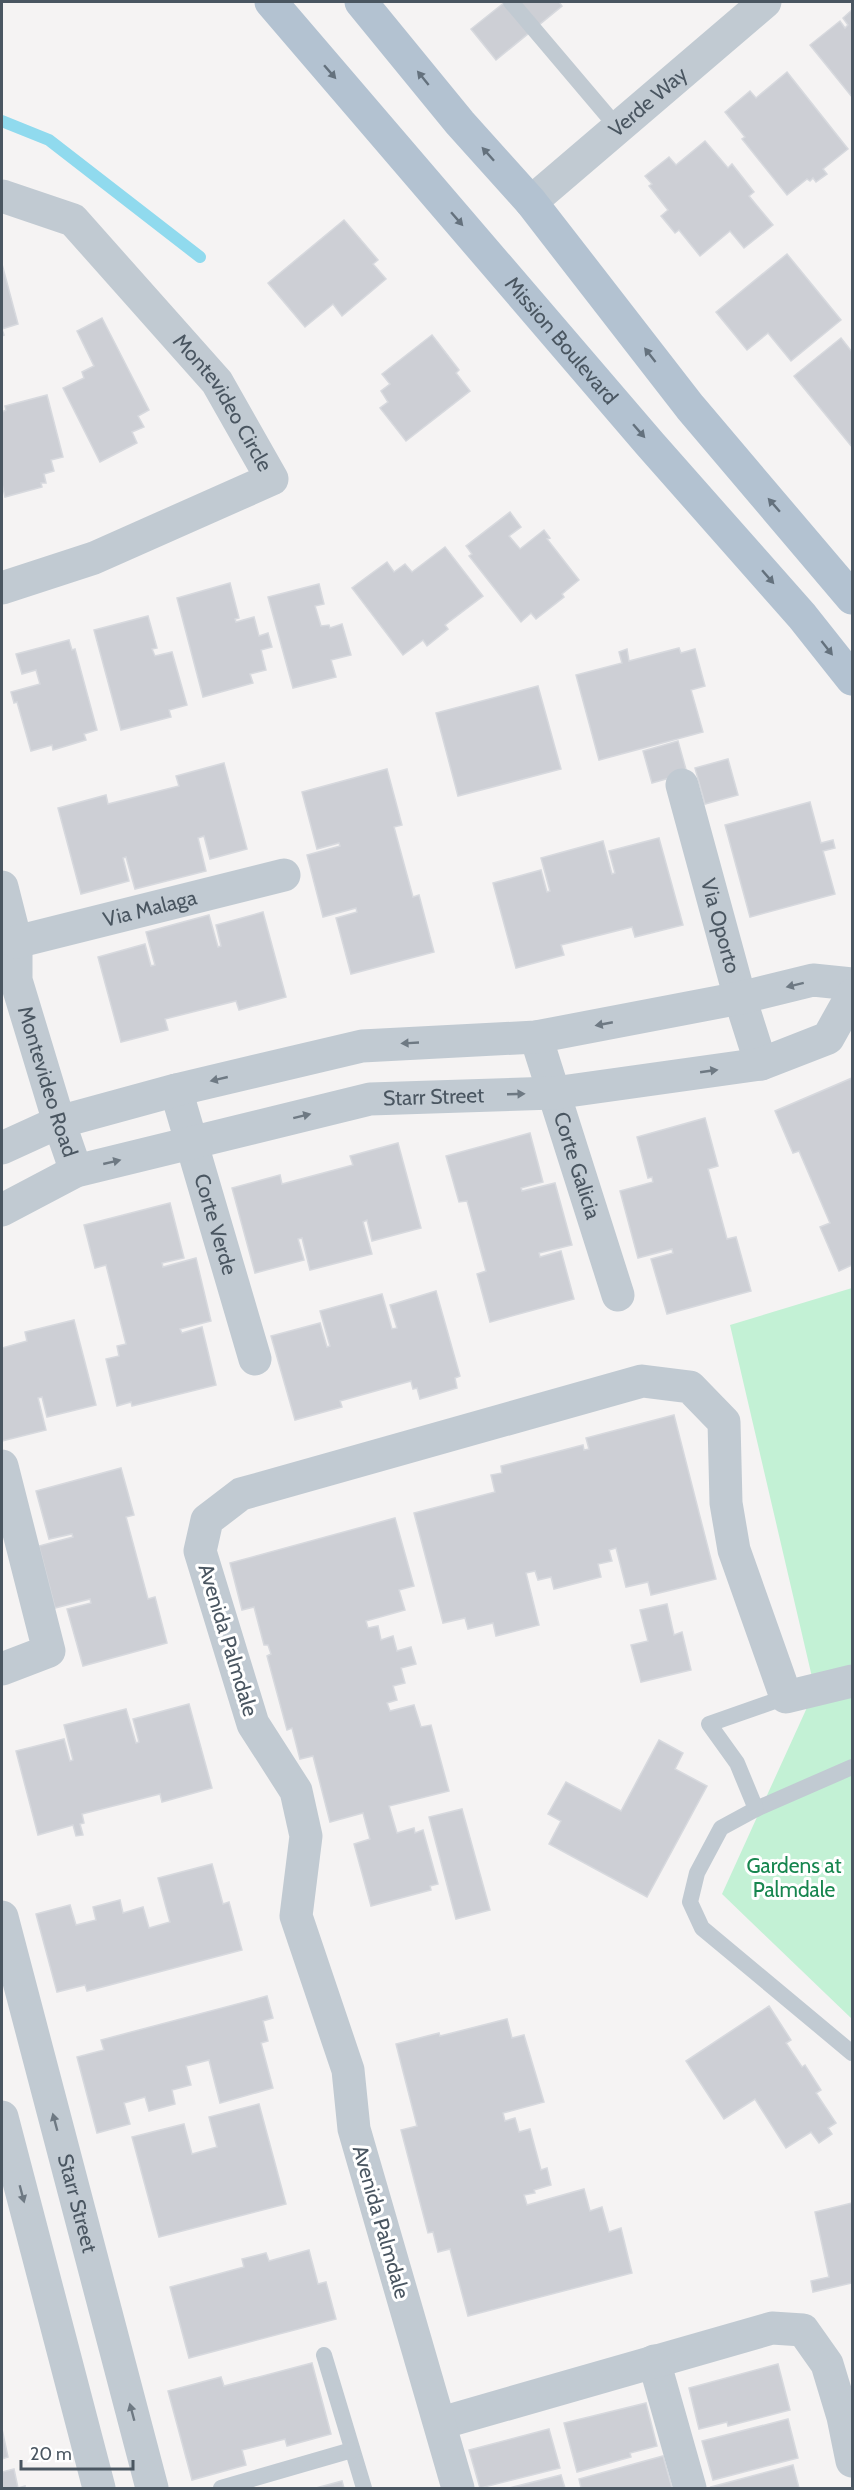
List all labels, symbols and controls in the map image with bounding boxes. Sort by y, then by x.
street label: Verde Way [603,61,692,142]
one-way arrow [323,64,336,79]
one-way arrow [417,70,430,85]
one-way arrow [482,147,495,162]
one-way arrow [450,212,464,227]
street label: Mission Boulevard [500,271,623,409]
street label: Montevideo Circle [168,328,278,476]
one-way arrow [643,347,656,363]
one-way arrow [632,423,645,438]
one-way arrow [768,498,781,513]
one-way arrow [761,569,774,584]
one-way arrow [821,640,833,655]
street label: Via Oporto [696,875,746,976]
street label: Via Malaga [100,884,199,932]
one-way arrow [785,980,804,990]
street label: Montevideo Road [13,1003,83,1160]
one-way arrow [594,1020,613,1029]
one-way arrow [401,1039,420,1048]
one-way arrow [700,1067,719,1076]
one-way arrow [210,1075,228,1085]
street label: Starr Street [383,1082,485,1111]
one-way arrow [506,1089,525,1099]
street label: Corte Galicia [549,1109,606,1222]
one-way arrow [293,1110,311,1120]
one-way arrow [103,1157,122,1166]
street label: Corte Verde [189,1171,243,1278]
street label: Avenida Palmdale [193,1561,264,1719]
park label: Gardens at Palmdale [746,1853,842,1902]
one-way arrow [50,2112,60,2131]
street label: Avenida Palmdale [348,2142,415,2302]
street label: Starr Street [53,2151,103,2255]
one-way arrow [17,2185,27,2203]
one-way arrow [126,2402,136,2421]
scale bar [21,2433,134,2471]
text: 20 m [30,2443,72,2465]

